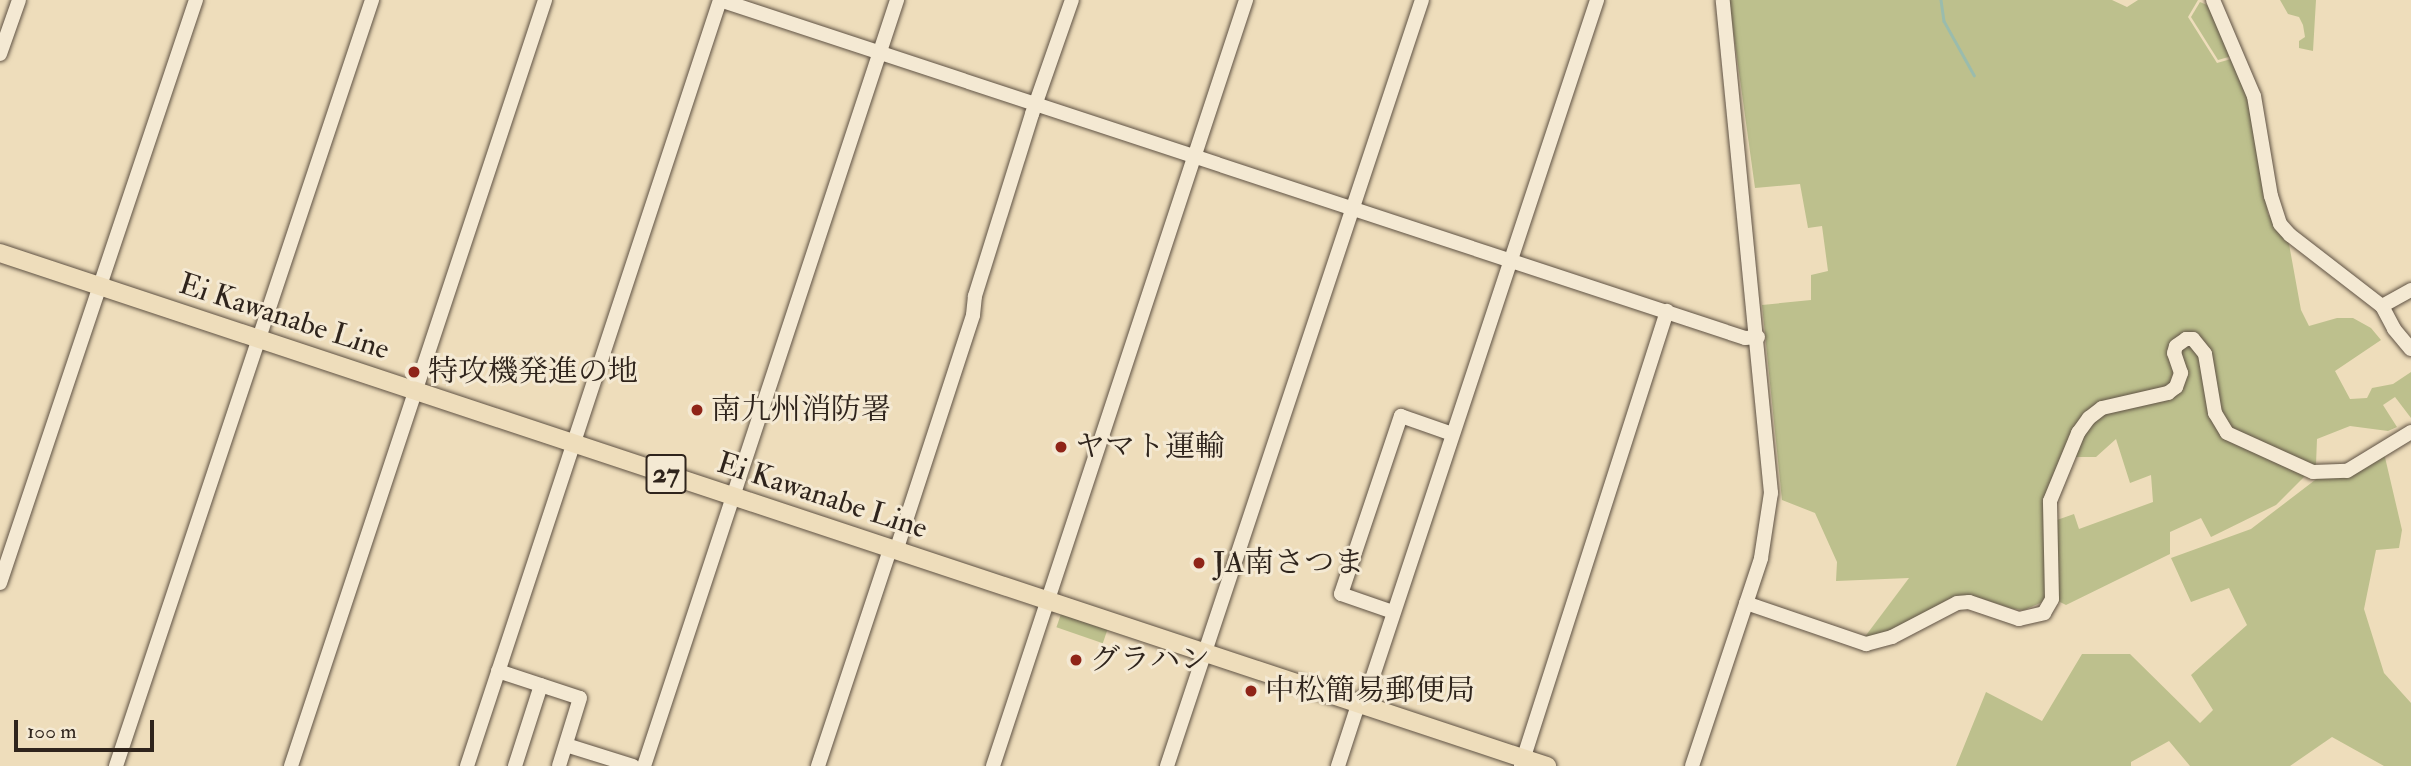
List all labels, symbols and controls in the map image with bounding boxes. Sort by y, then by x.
street label: Ei Kawanabe Line [174,266,394,368]
place label: 特攻機発進の地 [428,354,638,390]
marker: 特攻機発進の地 [406,364,422,380]
place label: 南九州消防署 [711,392,891,428]
marker: 南九州消防署 [689,402,705,418]
place label: ヤマト運輸 [1075,429,1225,465]
marker: ヤマト運輸 [1053,439,1069,455]
street label: Ei Kawanabe Line [712,445,932,547]
road number: 27 [645,449,687,498]
place label: JA南さつま [1213,545,1364,581]
marker: JA南さつま [1191,555,1207,571]
place label: グラハン [1090,642,1210,678]
marker: グラハン [1068,652,1084,668]
place label: 中松簡易郵便局 [1265,673,1475,709]
marker: 中松簡易郵便局 [1243,683,1259,699]
scale bar [18,706,158,750]
text: 100 m [27,718,77,745]

